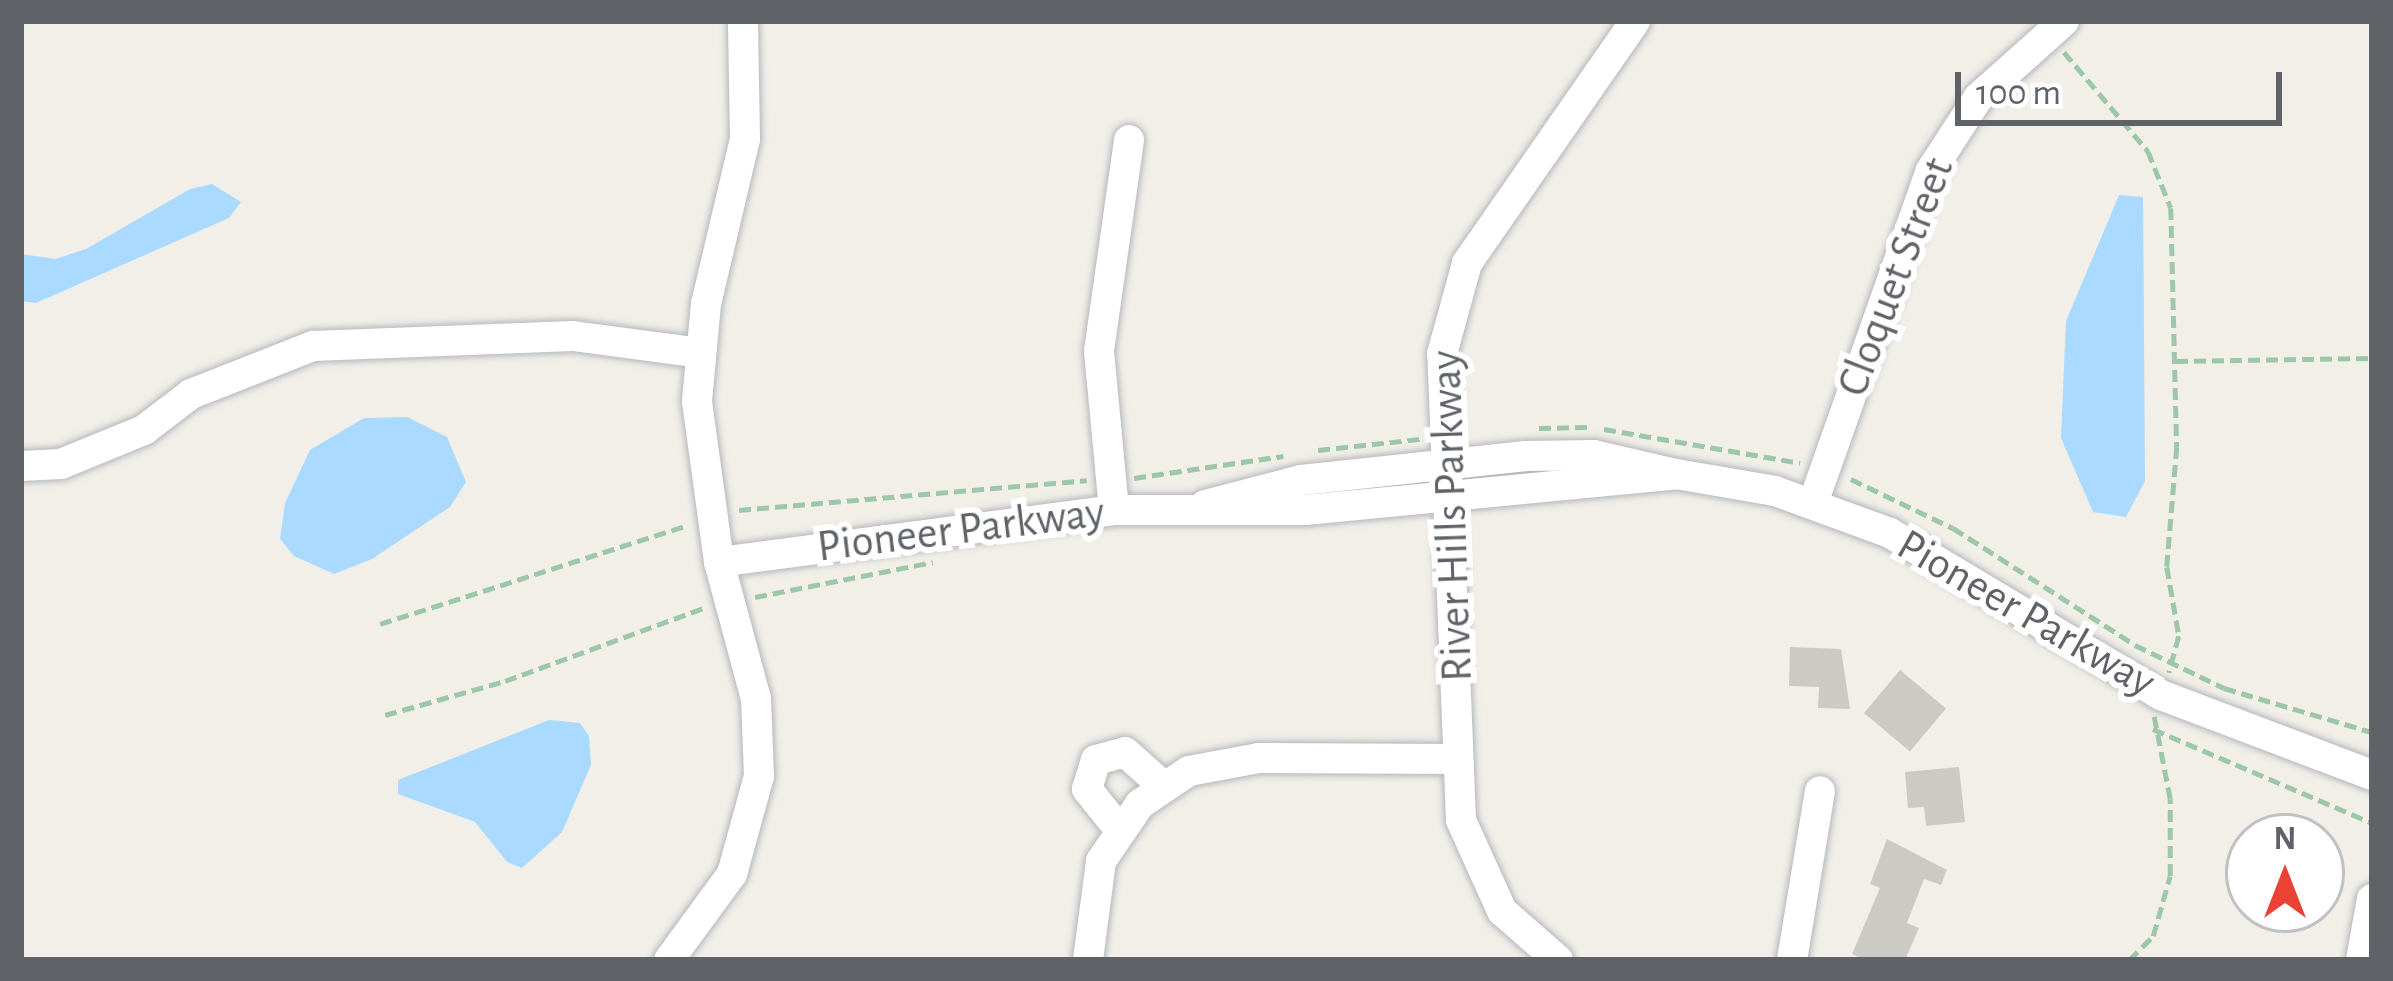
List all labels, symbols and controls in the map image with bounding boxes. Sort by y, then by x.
scale bar [1961,48,2288,122]
text: 100 m [1976,75,2061,111]
street label: Cloquet Street [1826,150,1966,404]
street label: River Hills Parkway [1419,349,1485,683]
street label: Pioneer Parkway [814,486,1108,574]
street label: Pioneer Parkway [1887,518,2165,710]
north arrow [2225,813,2345,933]
text: N [2274,823,2296,856]

